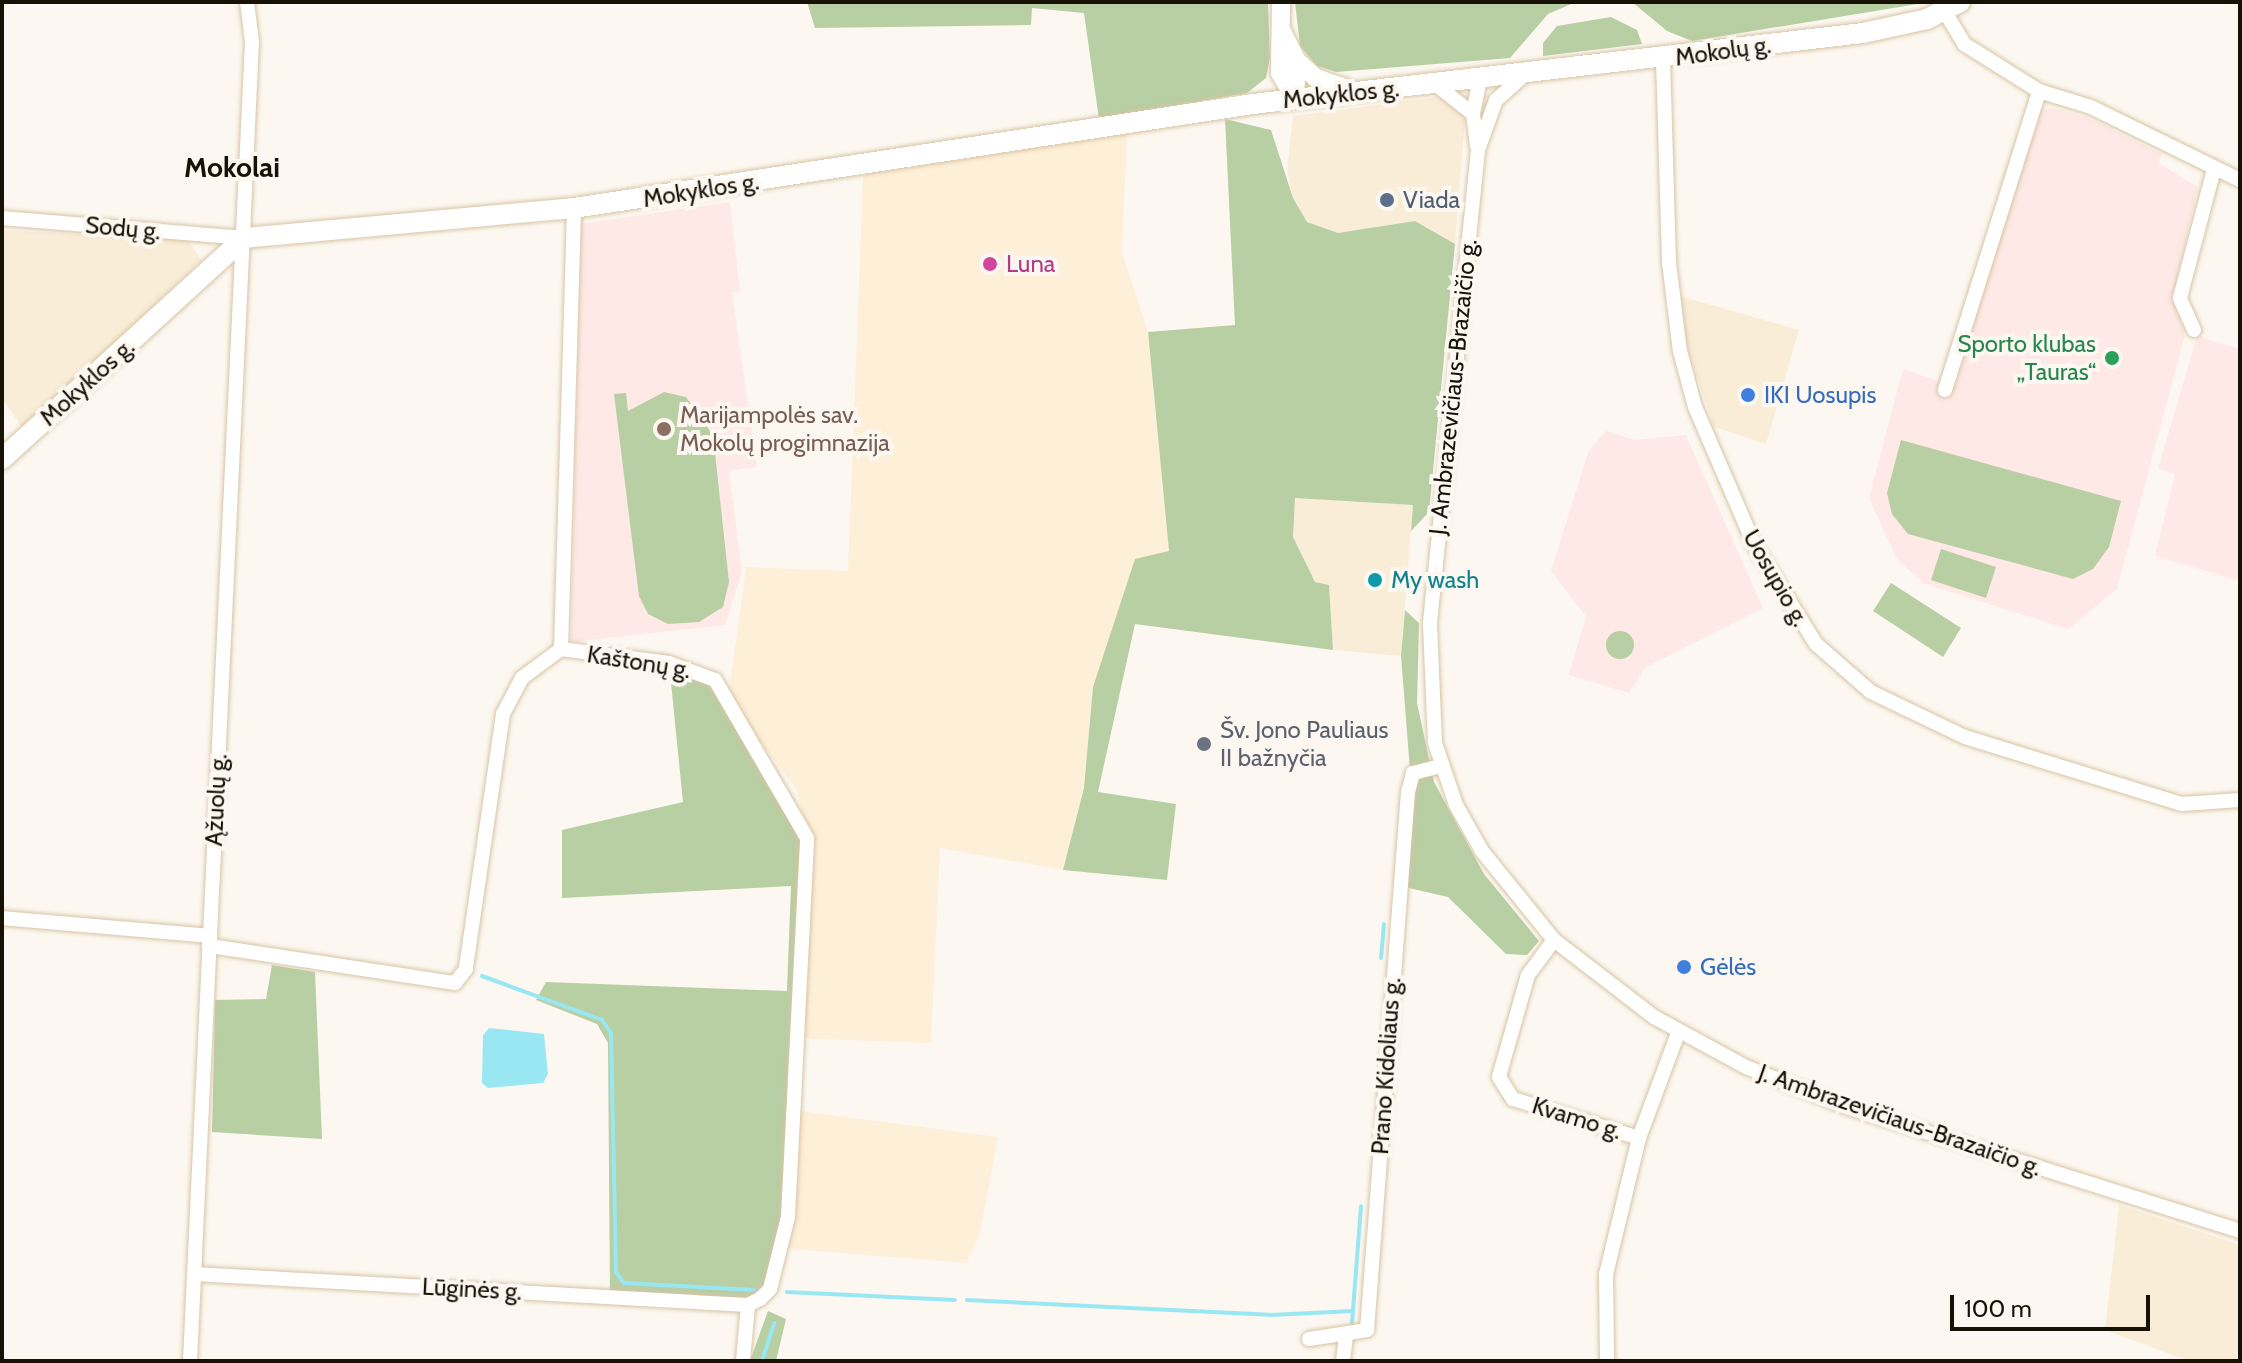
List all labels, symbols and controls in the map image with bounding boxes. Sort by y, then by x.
street label: Mokolų g. [1673,30,1773,72]
street label: Mokyklos g. [1281,74,1401,114]
district label: Mokolai [184,150,280,184]
street label: Mokyklos g. [641,167,761,213]
place label: Viada [1403,186,1460,214]
marker: Viada [1378,191,1396,209]
street label: Sodų g. [84,210,162,246]
street label: J. Ambrazevičiaus-Brazaičio g. [1423,238,1483,536]
place label: Luna [1006,250,1055,278]
marker: Luna [981,255,999,273]
place label: Sporto klubas „Tauras“ [1958,330,2096,386]
street label: Mokyklos g. [34,332,140,432]
marker: Sporto klubas „Tauras“ [2103,349,2121,367]
place label: IKI Uosupis [1764,381,1876,409]
marker: IKI Uosupis [1739,386,1757,404]
place label: Marijampolės sav. Mokolų progimnazija [680,401,890,457]
marker: Marijampolės sav. Mokolų progimnazija [655,420,673,438]
street label: Uosupio g. [1737,525,1815,631]
place label: My wash [1391,566,1479,594]
marker: My wash [1366,571,1384,589]
street label: Kaštonų g. [585,640,693,684]
place label: Šv. Jono Pauliaus II bažnyčia [1220,716,1388,772]
marker: Šv. Jono Pauliaus II bažnyčia [1195,735,1213,753]
street label: Ąžuolų g. [199,753,233,847]
place label: Gėlės [1700,953,1756,981]
marker: Gėlės [1675,958,1693,976]
street label: Prano Kidoliaus g. [1365,977,1407,1155]
street label: J. Ambrazevičiaus-Brazaičio g. [1755,1058,2045,1182]
street label: Kvamo g. [1529,1091,1625,1145]
street label: Lūginės g. [421,1272,523,1306]
scale bar [1954,1279,2154,1329]
text: 100 m [1964,1294,2032,1323]

